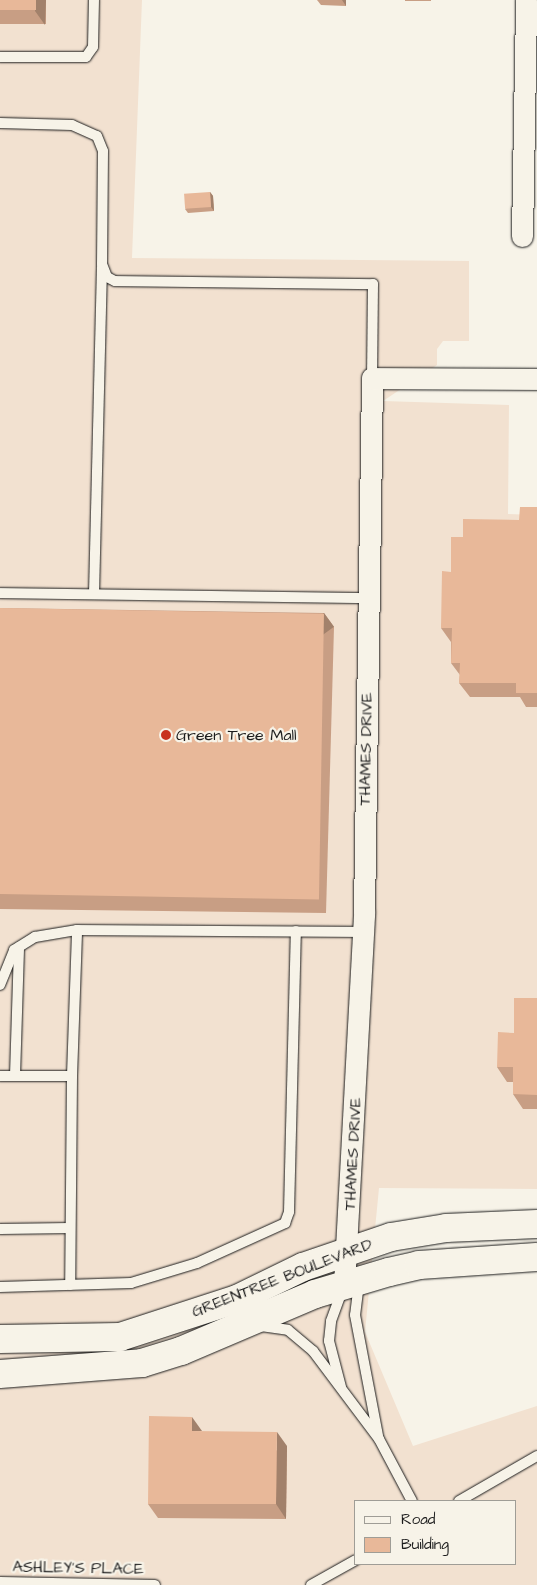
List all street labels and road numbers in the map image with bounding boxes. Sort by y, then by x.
street label: THAMES DRIVE [355,692,377,806]
street label: THAMES DRIVE [340,1097,366,1211]
street label: GREENTREE BOULEVARD [189,1235,375,1321]
street label: ASHLEY'S PLACE [12,1557,144,1579]

